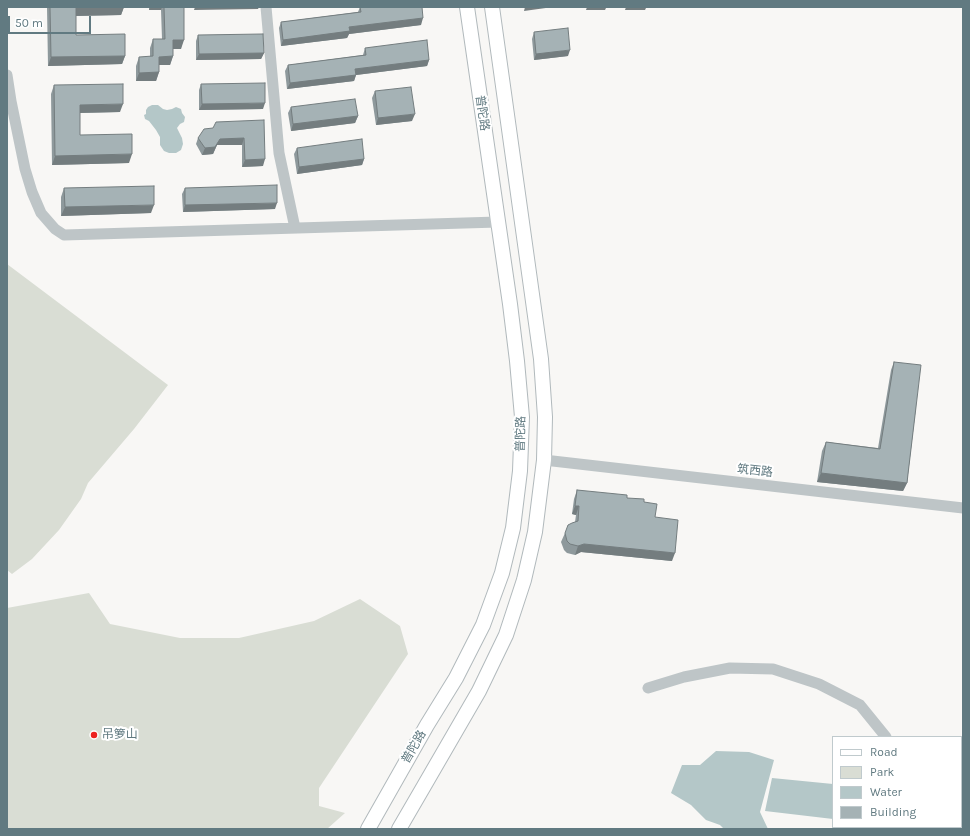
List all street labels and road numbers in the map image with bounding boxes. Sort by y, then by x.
street label: 普陀路 [472,94,492,132]
street label: 普陀路 [513,416,529,452]
street label: 筑西路 [736,462,774,480]
street label: 普陀路 [399,728,429,766]

